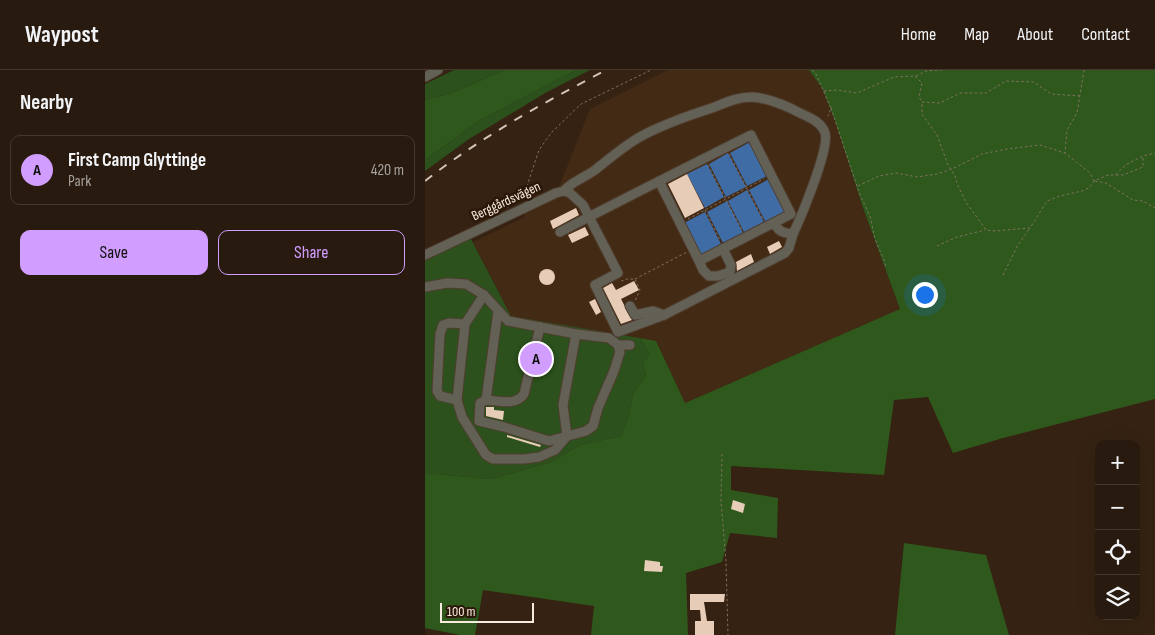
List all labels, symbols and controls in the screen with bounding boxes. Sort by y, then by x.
text: Waypost [25,20,99,49]
text: Home [901,24,936,45]
text: Map [964,24,989,45]
text: About [1017,24,1053,45]
text: Contact [1081,24,1130,45]
text: Nearby [20,90,73,115]
text: First Camp Glyttinge [68,149,206,172]
text: A [33,161,41,180]
text: 420 m [371,161,404,180]
text: Park [68,172,91,191]
street label: Berggårdsvägen [469,178,543,224]
button: Save [20,230,208,275]
button: Share [218,230,405,275]
your location [912,282,938,308]
pin: A [520,340,552,378]
map controls [1095,440,1140,620]
button: + [1095,440,1140,485]
button: − [1095,485,1140,530]
button: locate [1095,530,1140,575]
button: layers [1095,575,1140,620]
scale bar [440,600,534,623]
text: 100 m [447,603,476,620]

